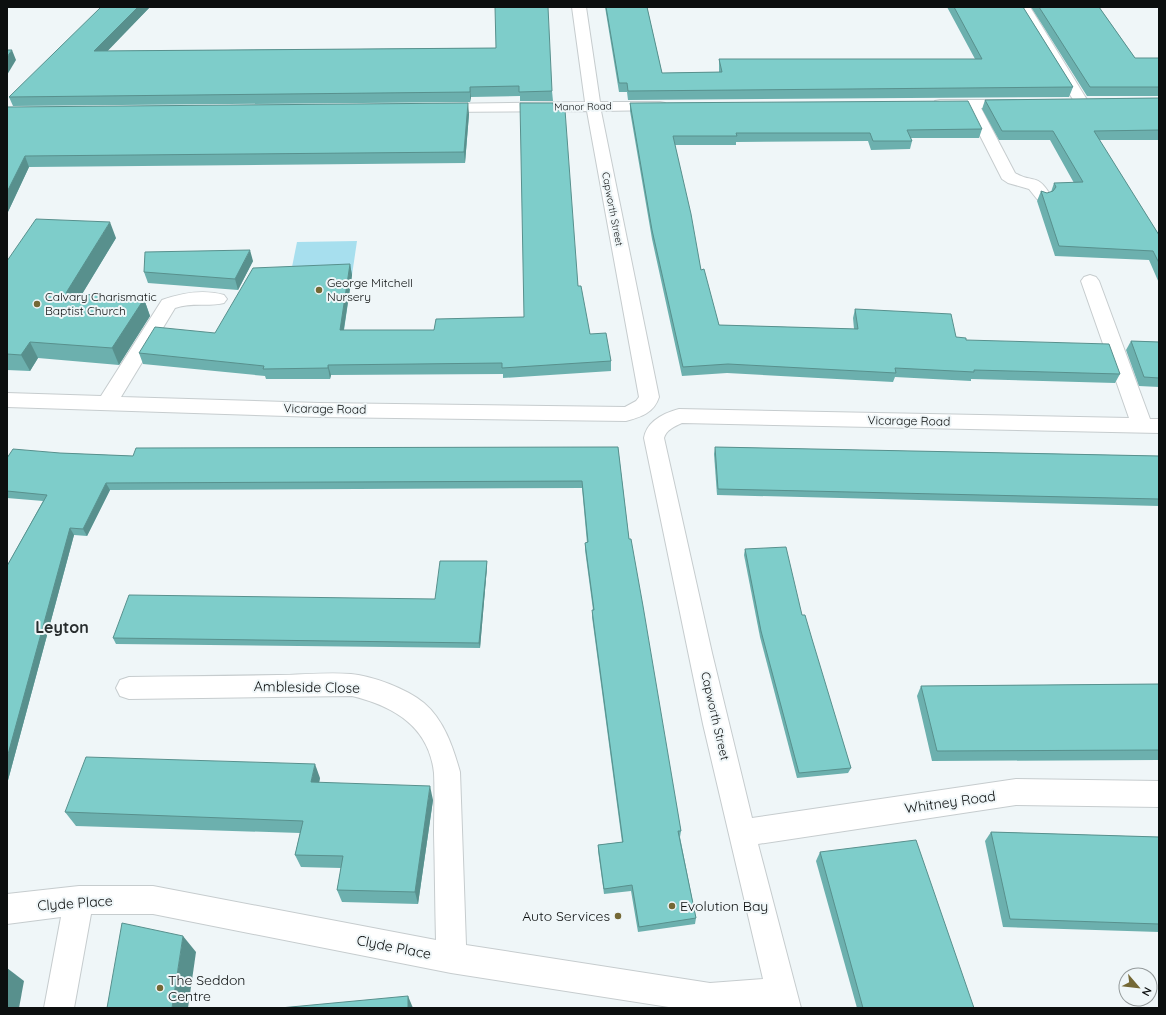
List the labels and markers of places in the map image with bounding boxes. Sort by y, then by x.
place label: George Mitchell Nursery [327,275,413,304]
marker: George Mitchell Nursery [314,285,324,295]
place label: Calvary Charismatic Baptist Church [45,289,157,318]
marker: Calvary Charismatic Baptist Church [32,299,42,309]
place label: Evolution Bay [680,897,768,915]
marker: Evolution Bay [667,901,677,911]
place label: Auto Services [522,907,610,925]
marker: Auto Services [613,911,623,921]
place label: The Seddon Centre [168,971,245,1005]
marker: The Seddon Centre [155,983,165,993]

